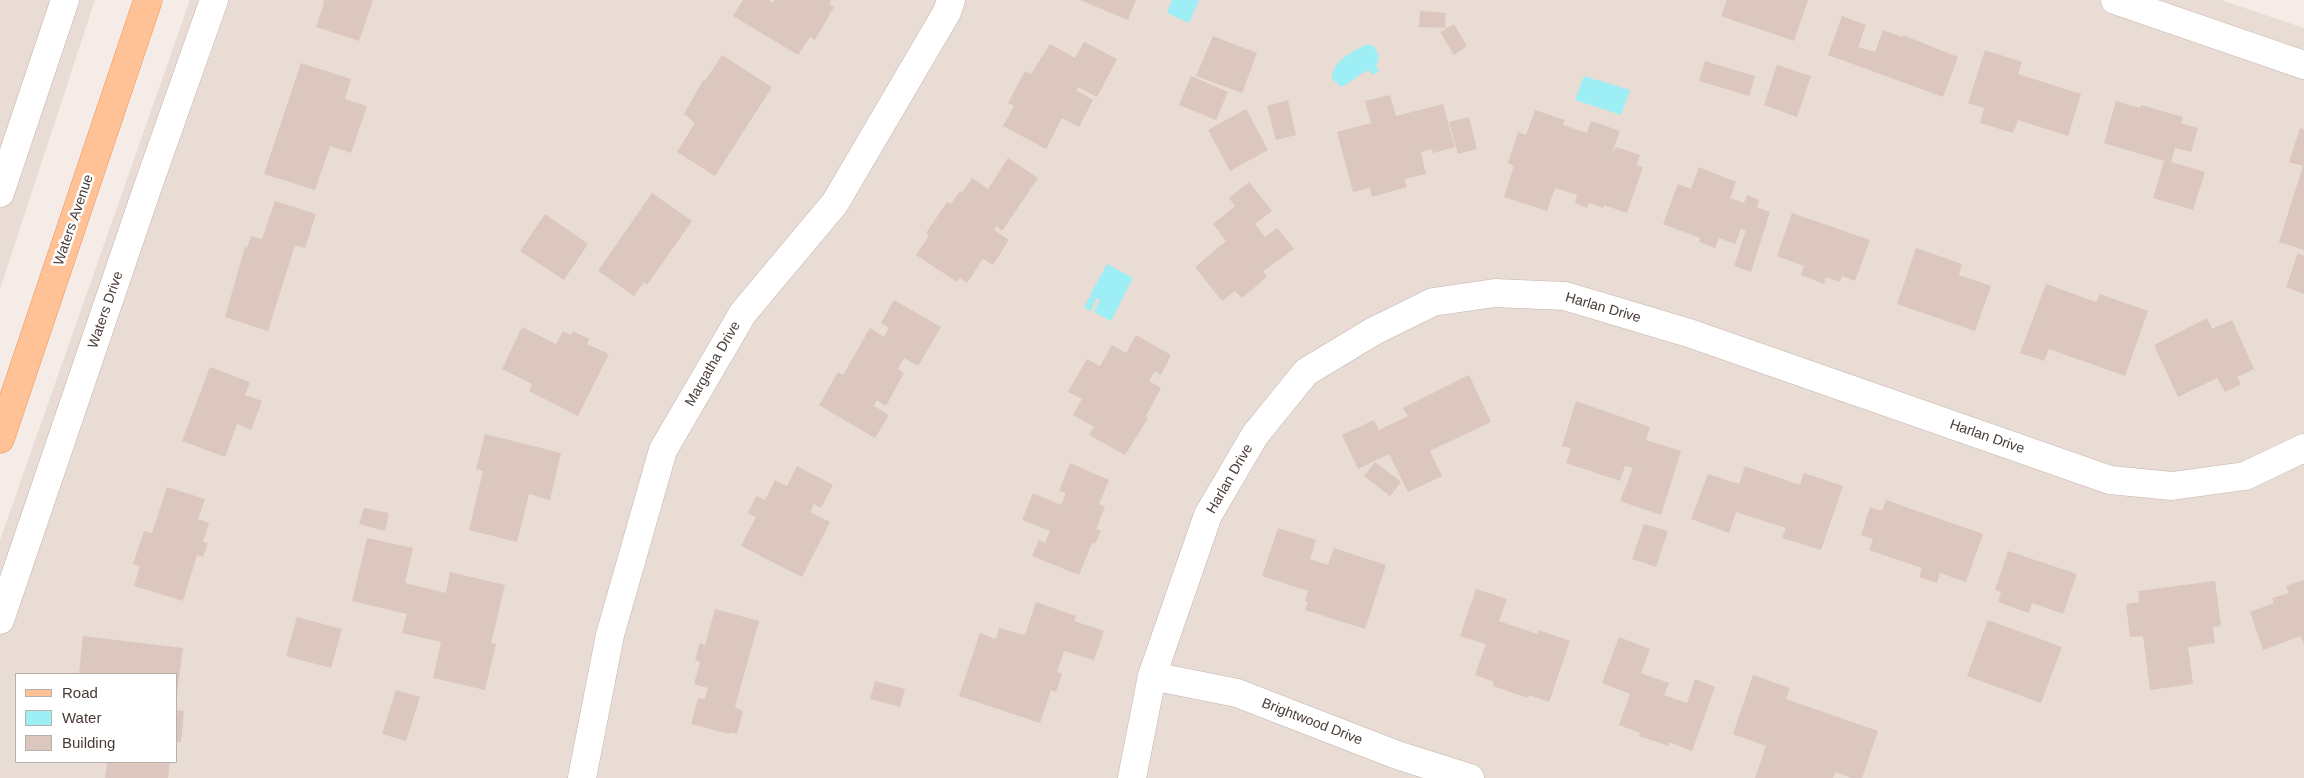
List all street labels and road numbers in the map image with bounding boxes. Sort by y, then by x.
street label: Waters Avenue [51,172,97,268]
street label: Waters Drive [85,269,127,351]
street label: Harlan Drive [1563,289,1643,327]
street label: Margatha Drive [682,318,744,410]
street label: Harlan Drive [1947,416,2027,458]
street label: Harlan Drive [1203,441,1257,517]
street label: Brightwood Drive [1259,695,1365,749]

